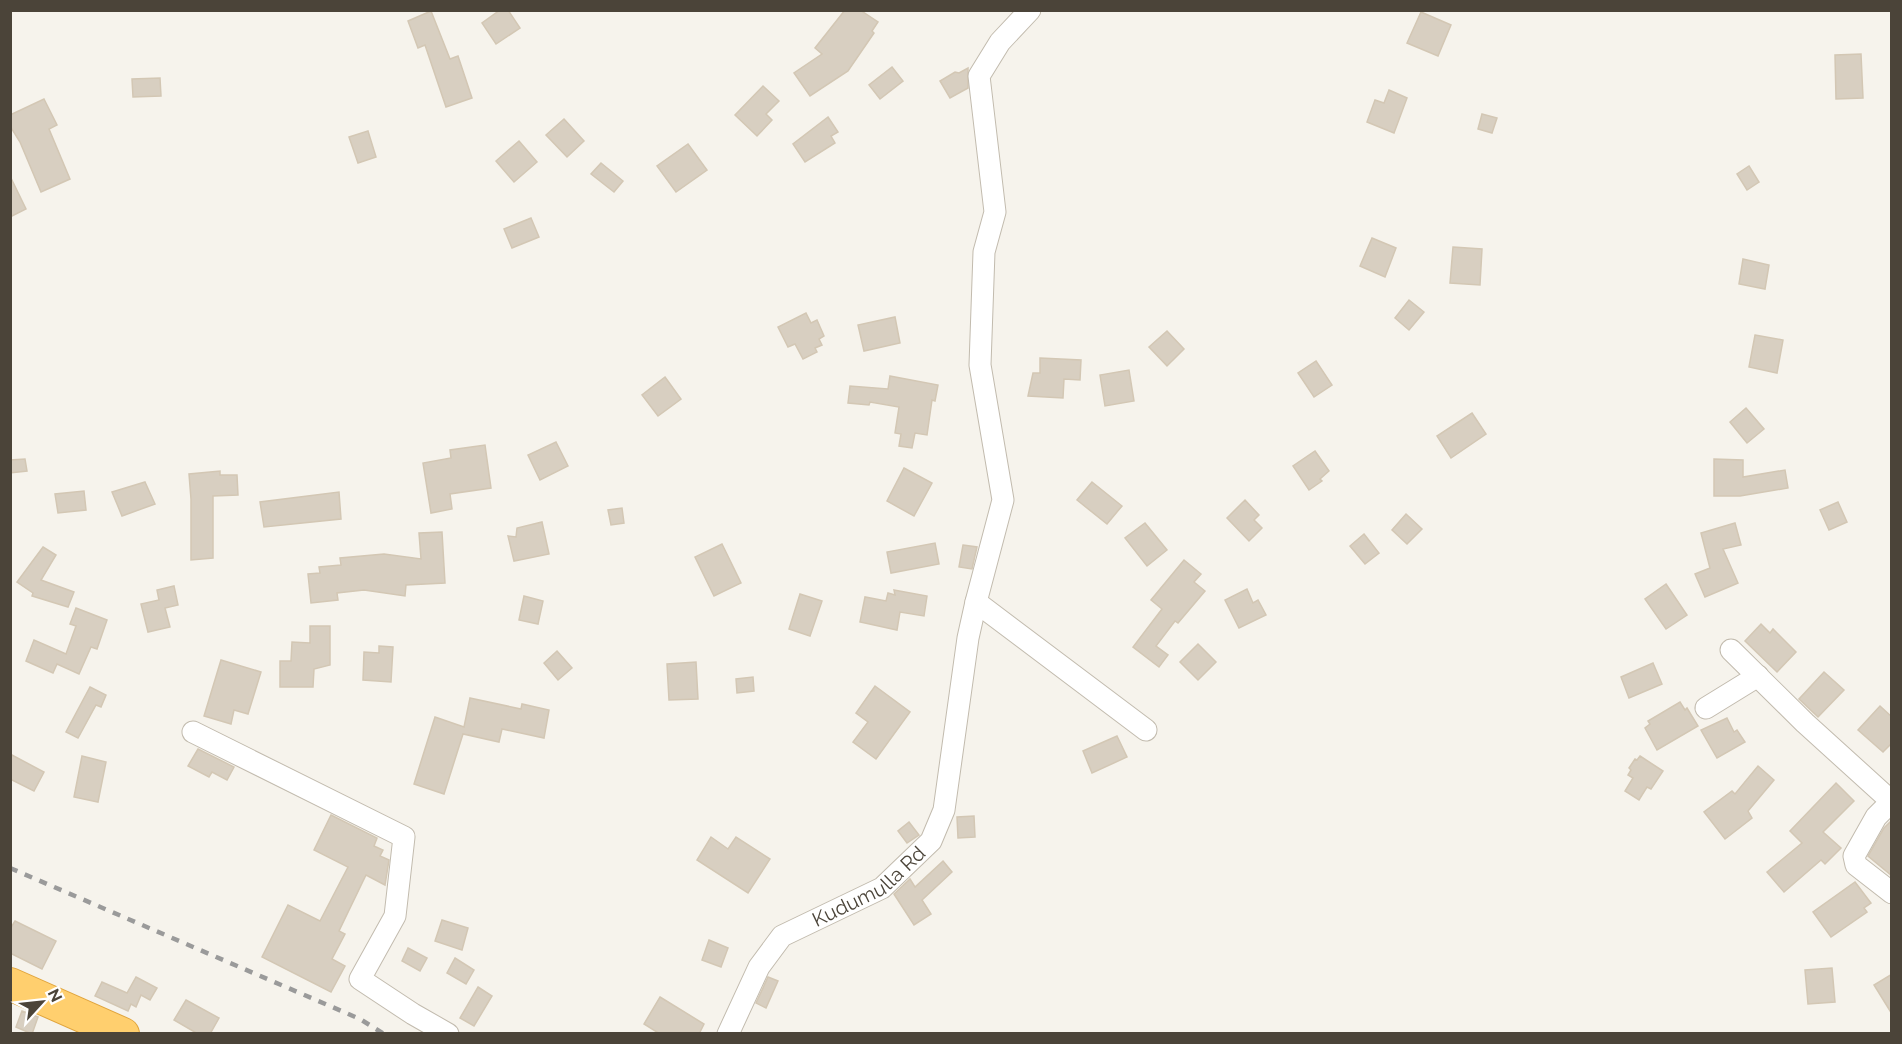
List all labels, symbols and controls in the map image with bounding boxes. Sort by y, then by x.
street label: Kudumulla Rd [808,841,930,932]
north arrow [12,972,72,1032]
text: N [44,986,66,1005]

